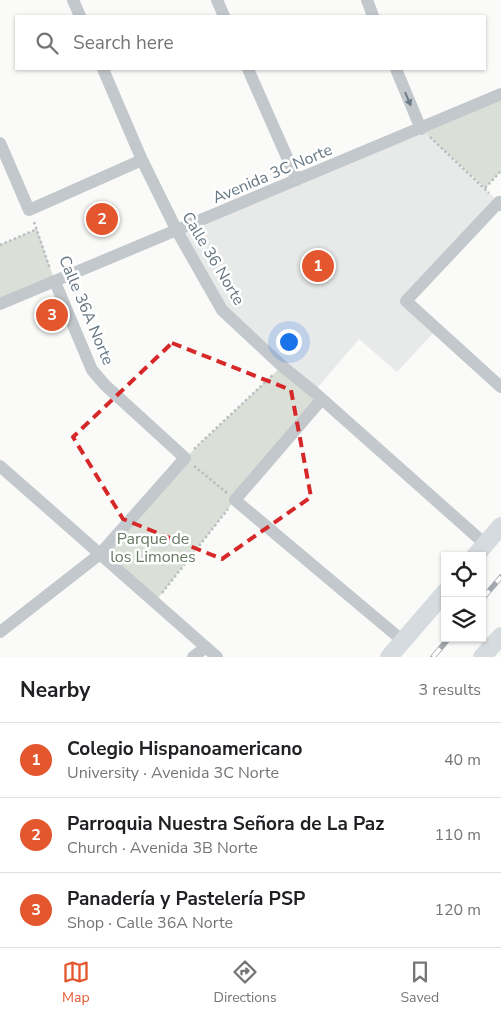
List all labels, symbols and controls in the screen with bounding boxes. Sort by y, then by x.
search box [15,15,486,70]
icon: search [33,29,61,57]
text: Search here [73,30,174,56]
one-way arrow [405,92,413,106]
street label: Avenida 3C Norte [209,139,336,209]
pin: 2 [86,200,118,238]
street label: Calle 36 Norte [177,208,250,309]
pin: 1 [302,247,334,285]
street label: Calle 36A Norte [53,252,119,368]
pin: 3 [36,296,68,334]
your location [276,329,302,355]
park label: Parque de los Limones [110,528,196,568]
map controls [441,552,486,642]
button: locate [441,552,486,597]
button: layers [441,597,486,642]
text: Nearby [20,676,90,704]
text: 3 results [419,679,481,701]
text: Colegio Hispanoamericano [67,736,303,762]
text: 1 [31,749,41,771]
text: 40 m [444,749,481,771]
text: University · Avenida 3C Norte [67,762,279,784]
text: Parroquia Nuestra Señora de La Paz [67,811,384,837]
text: 2 [31,824,41,846]
text: 110 m [434,824,481,846]
text: Church · Avenida 3B Norte [67,837,258,859]
text: Panadería y Pastelería PSP [67,886,305,912]
text: 3 [31,899,41,921]
text: 120 m [434,899,481,921]
text: Shop · Calle 36A Norte [67,912,233,934]
tab: Map [62,958,90,1007]
tab: Directions [214,958,277,1007]
tab: Saved [400,958,439,1007]

